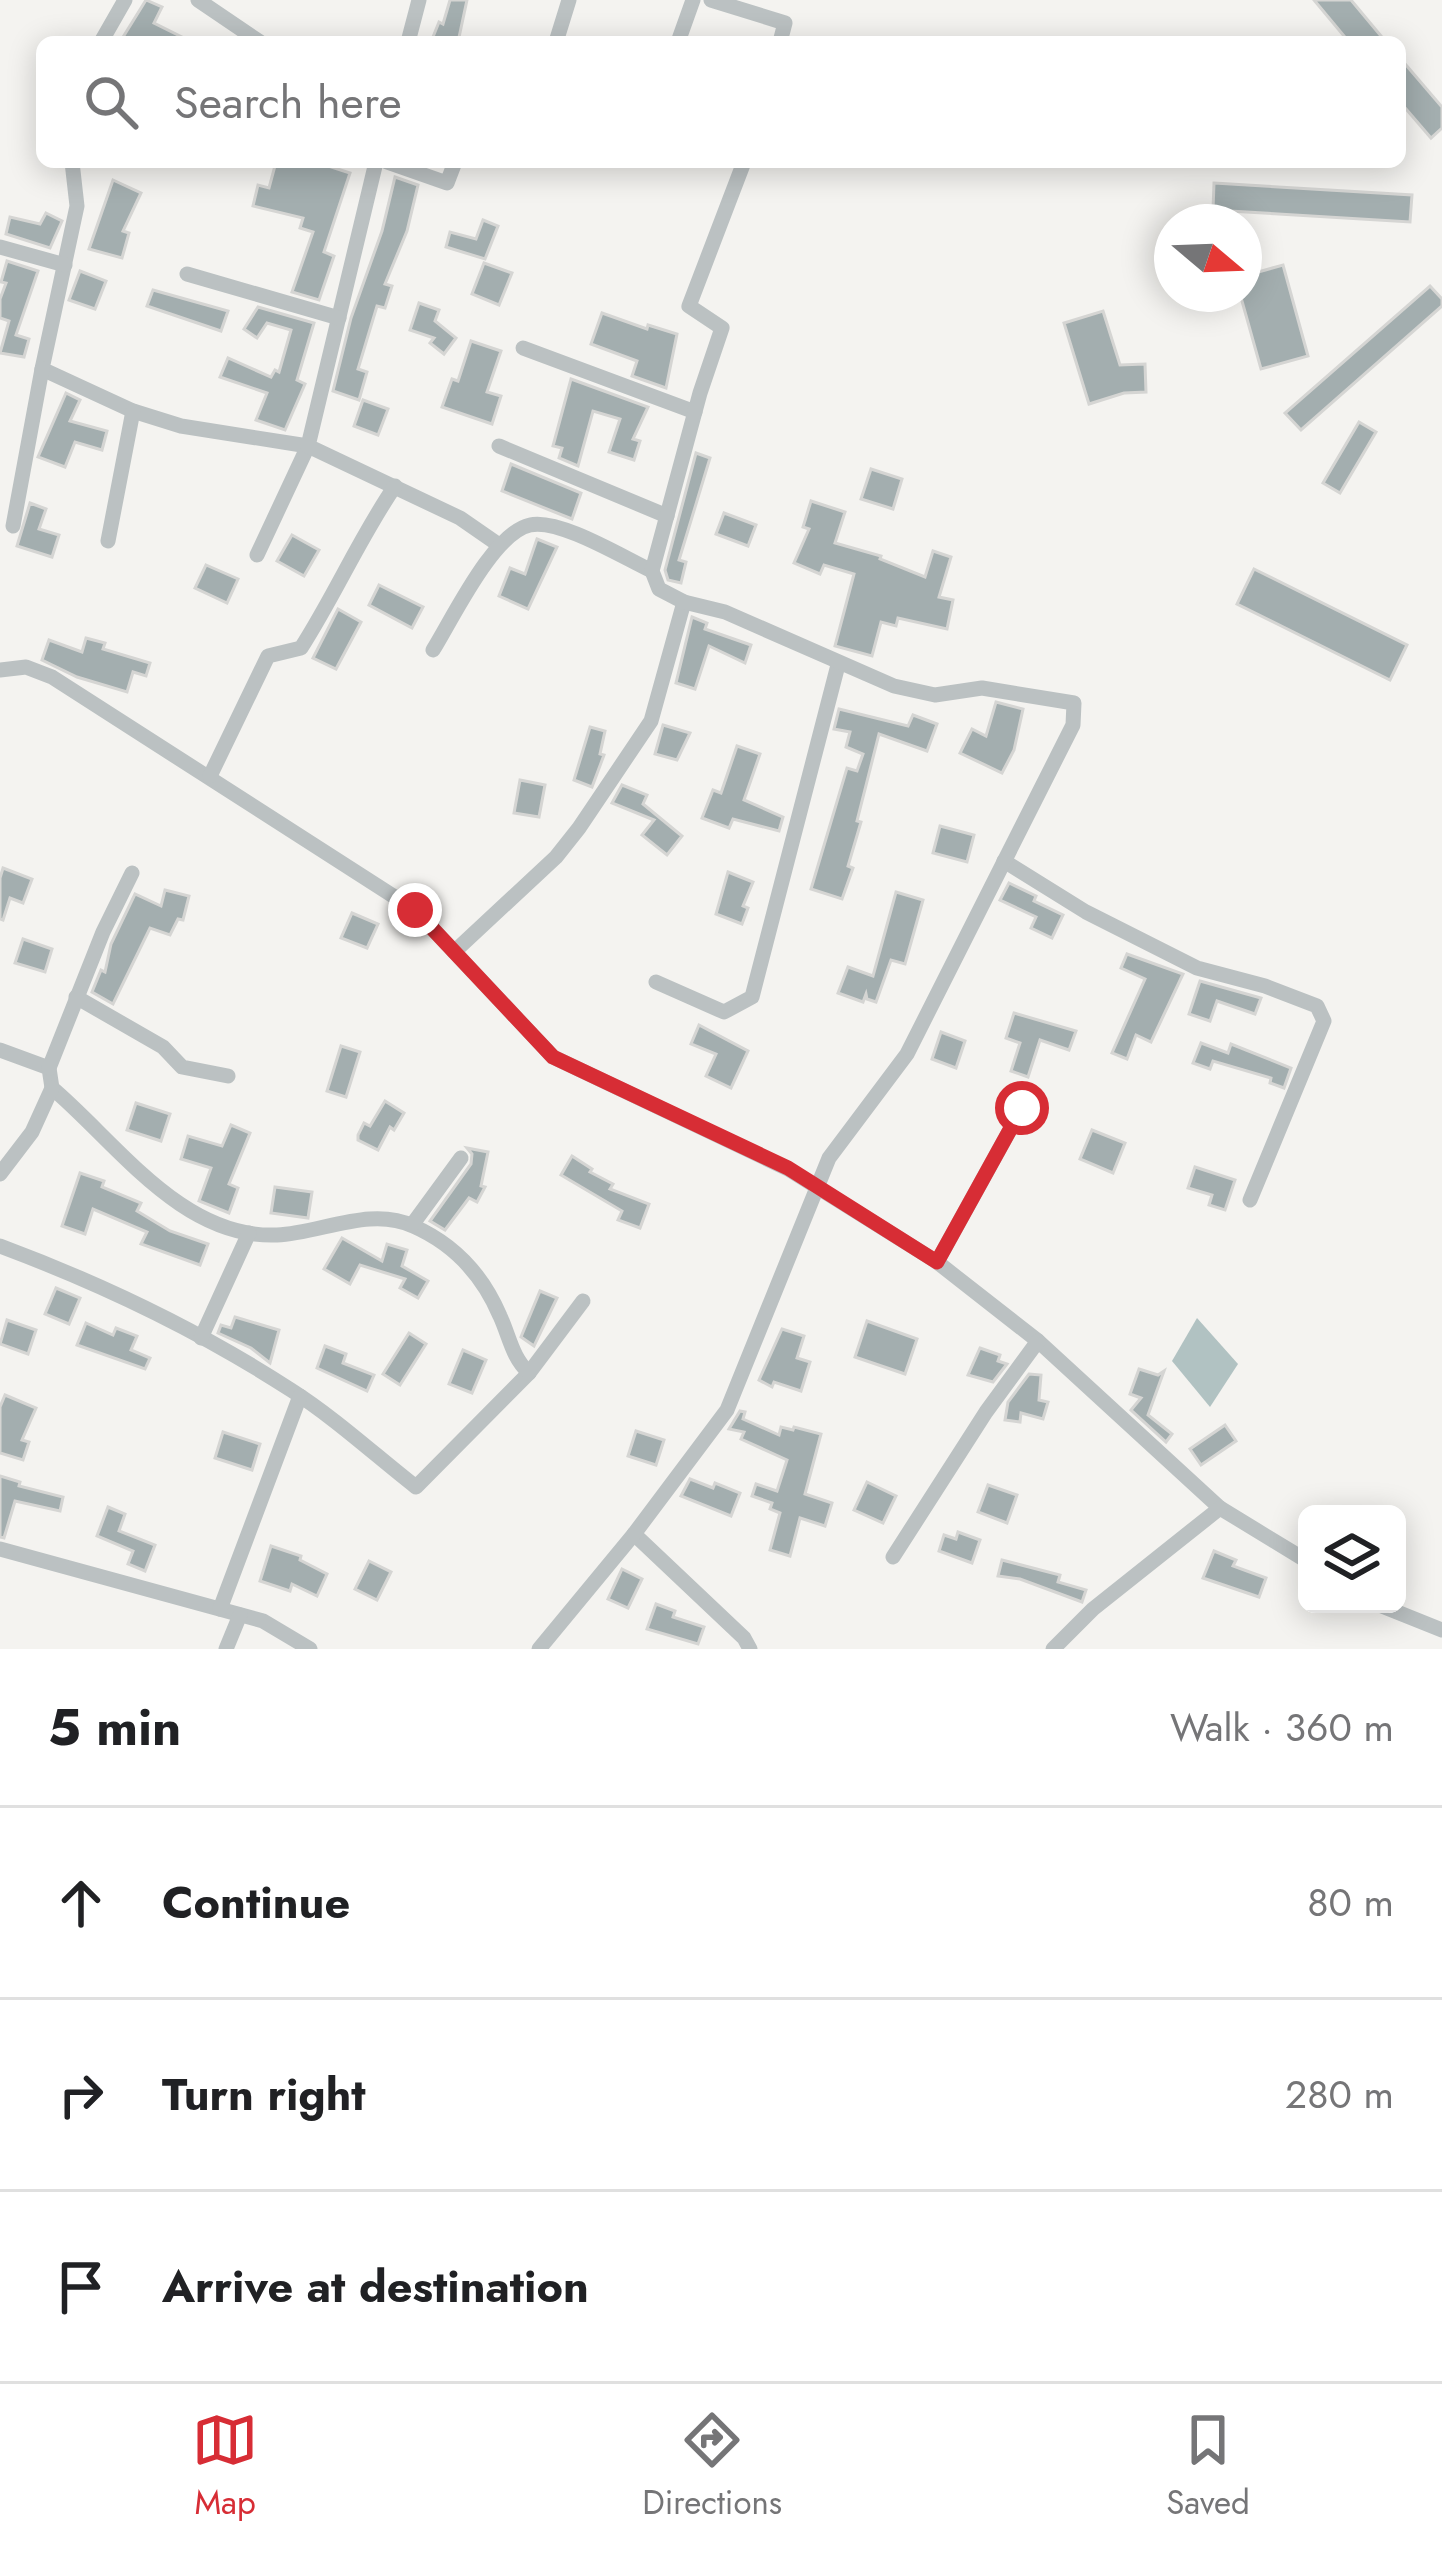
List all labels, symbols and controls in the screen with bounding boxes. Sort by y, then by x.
search box [36,36,1406,168]
icon: search [78,69,144,135]
text: Search here [174,70,402,135]
north arrow [1154,204,1262,312]
route end [388,883,442,937]
route start [995,1081,1049,1135]
map controls [1298,1505,1406,1613]
button: layers [1298,1505,1406,1613]
text: 5 min [48,1690,181,1764]
text: Walk · 360 m [1170,1699,1394,1756]
icon: ahead [48,1870,114,1936]
text: Continue [162,1870,350,1935]
text: 80 m [1307,1874,1394,1931]
icon: right [48,2062,114,2128]
text: Turn right [162,2062,366,2127]
text: 280 m [1285,2066,1394,2123]
icon: arrive [48,2254,114,2320]
text: Arrive at destination [162,2254,589,2319]
tab: Map [192,2407,258,2526]
tab: Directions [642,2407,782,2526]
tab: Saved [1166,2407,1250,2526]

